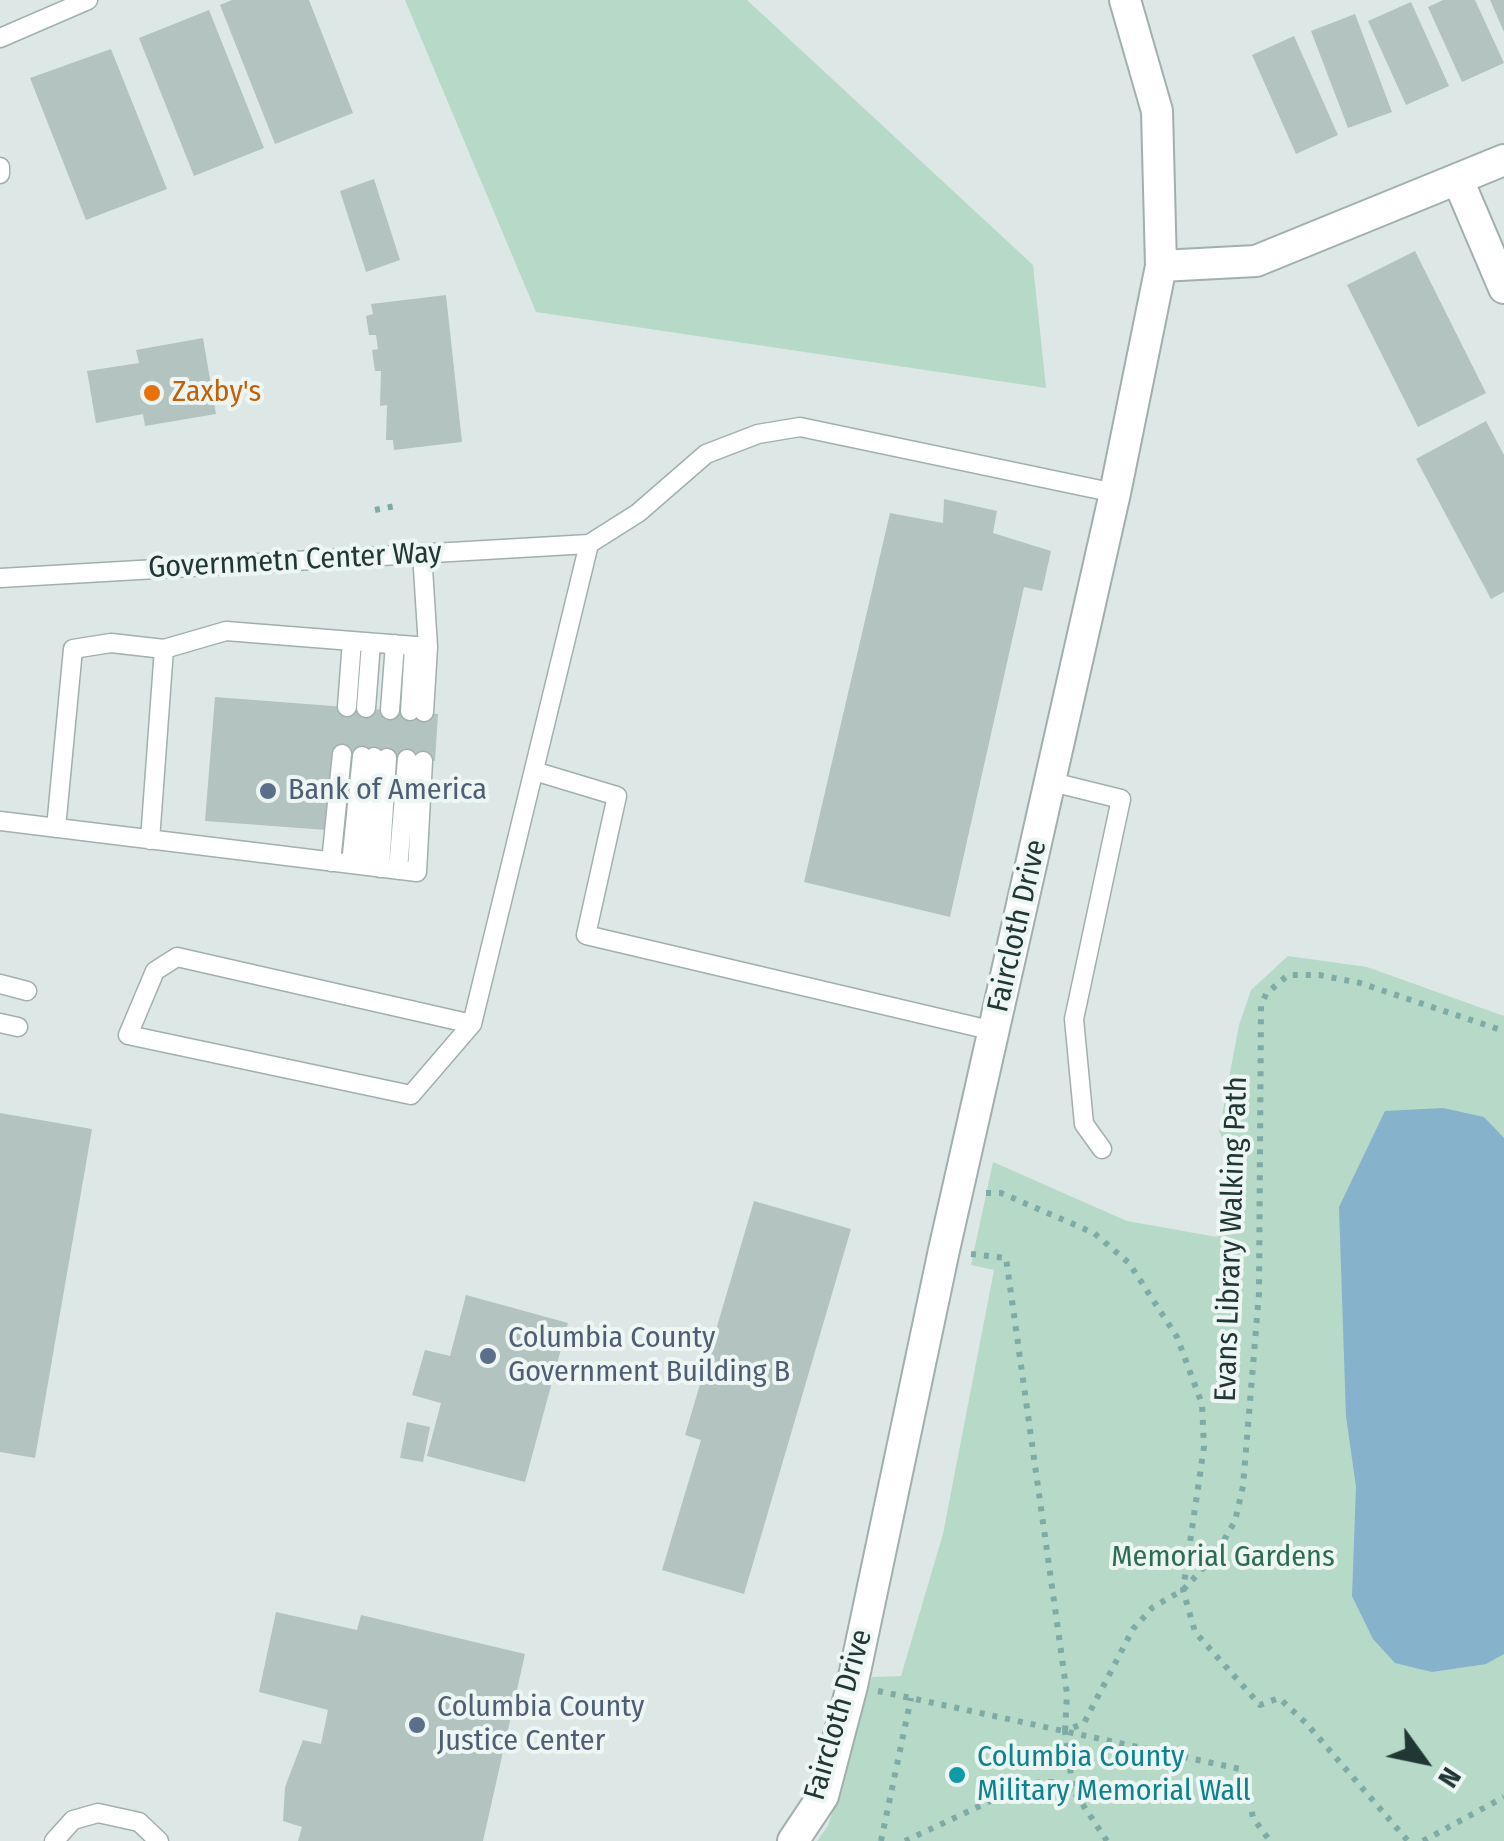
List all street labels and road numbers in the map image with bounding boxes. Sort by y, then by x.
street label: Governmetn Center Way [147,535,443,587]
street label: Faircloth Drive [981,836,1055,1016]
street label: Evans Library Walking Path [1208,1076,1256,1402]
street label: Faircloth Drive [797,1626,881,1804]

